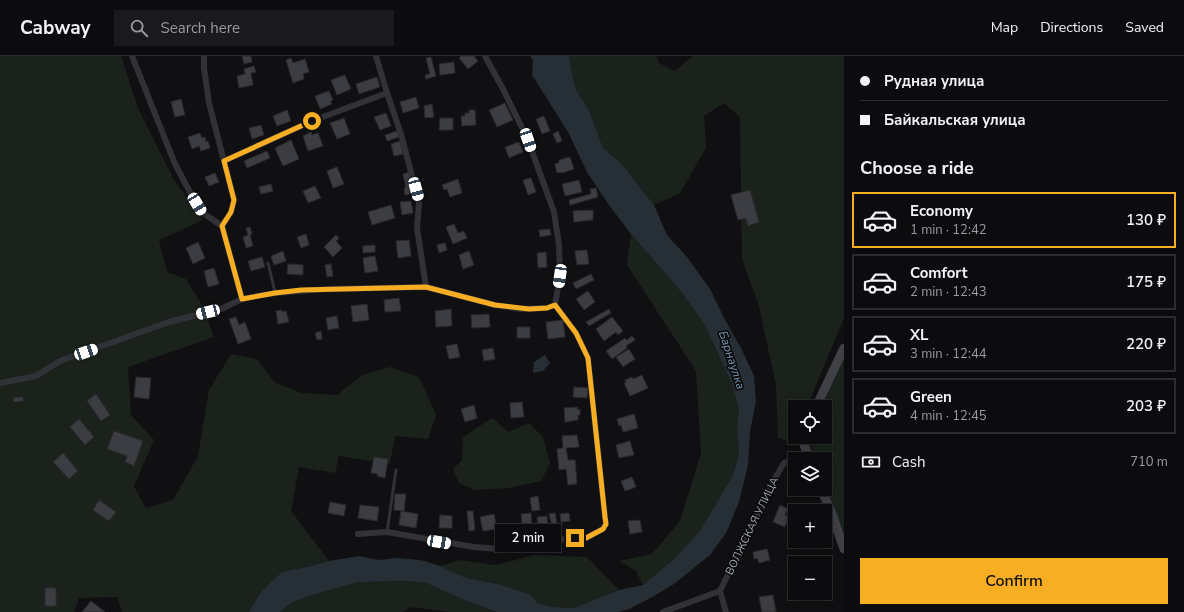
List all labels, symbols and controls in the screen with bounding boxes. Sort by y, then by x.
search box [114,10,394,46]
text: Cabway [20,15,90,41]
icon: search [128,17,150,39]
text: Search here [160,18,240,38]
text: Map [991,18,1018,37]
text: Directions [1040,18,1103,37]
text: Saved [1125,18,1164,37]
text: Рудная улица [884,71,984,91]
text: Байкальская улица [884,110,1026,130]
route start [303,112,321,130]
car [518,127,538,153]
text: Choose a ride [860,156,974,180]
car [407,176,425,202]
car [186,191,208,217]
text: Economy [910,201,973,221]
icon: car [862,202,898,238]
text: 130 ₽ [1126,210,1166,230]
text: 1 min · 12:42 [910,221,986,239]
car [552,263,568,289]
text: Comfort [910,263,967,283]
icon: car [862,264,898,300]
text: 175 ₽ [1126,272,1166,292]
text: 2 min · 12:43 [910,283,986,301]
car [195,303,221,321]
text: XL [910,325,929,345]
icon: car [862,326,898,362]
water label: Барнаулка [715,329,749,391]
text: 220 ₽ [1126,334,1166,354]
car [73,342,99,362]
text: 3 min · 12:44 [910,345,986,363]
text: Green [910,387,952,407]
icon: car [862,388,898,424]
text: 203 ₽ [1126,396,1166,416]
map controls [788,400,832,600]
button: locate [788,400,832,444]
text: 4 min · 12:45 [910,407,986,425]
icon: cash [860,451,882,473]
button: layers [788,452,832,496]
text: Cash [892,452,926,472]
text: 710 m [1130,453,1168,471]
street label: ВОЛЖСКАЯ УЛИЦА [722,475,782,577]
button: + [788,504,832,548]
callout: 2 min [495,524,561,552]
text: 2 min [511,529,545,547]
route end [566,529,584,547]
car [426,534,452,550]
button: − [788,556,832,600]
button: Confirm [860,558,1168,604]

